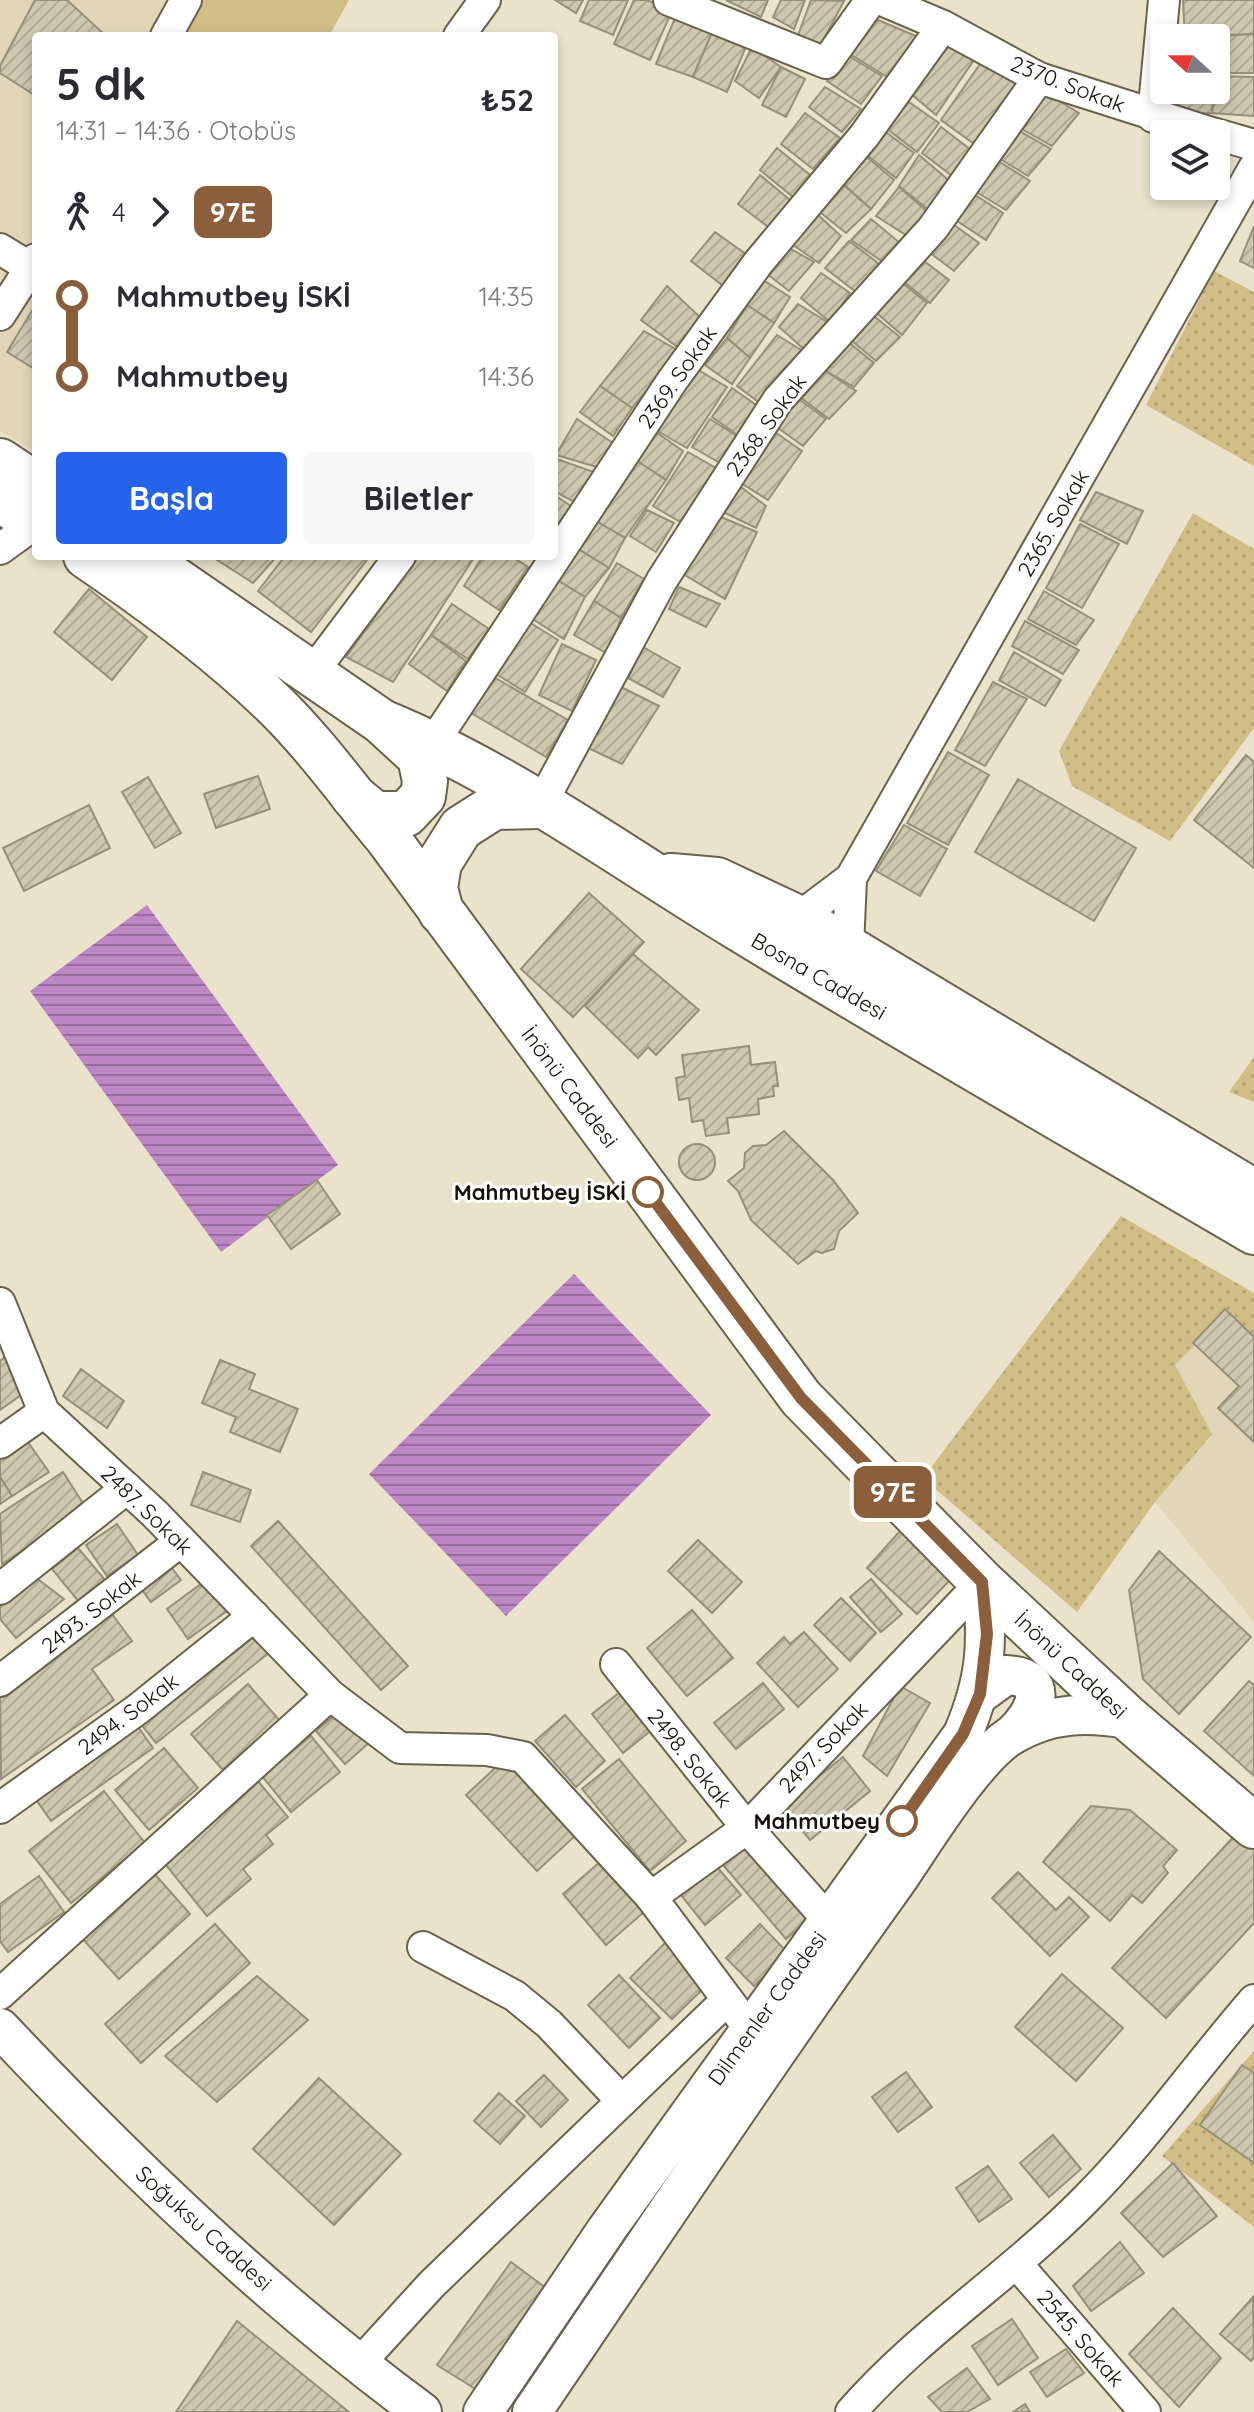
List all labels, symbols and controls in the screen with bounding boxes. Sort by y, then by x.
north arrow [1150,24,1230,104]
map controls [1150,24,1230,200]
street label: 2370. Sokak [1007,49,1129,119]
text: 5 dk [56,56,146,111]
text: ₺52 [481,81,534,119]
text: 14:31 – 14:36 · Otobüs [56,114,296,147]
button: layers [1150,120,1230,200]
icon: walk [56,190,100,234]
icon: forward [138,190,182,234]
text: 97E [210,194,256,229]
text: 4 [112,196,126,229]
text: Mahmutbey İSKİ [116,277,351,315]
text: 14:35 [478,280,534,313]
street label: 2369. Sokak [631,320,723,434]
text: Mahmutbey [116,357,289,395]
text: 14:36 [479,360,534,393]
street label: 2368. Sokak [719,368,813,482]
button: Başla [56,452,287,544]
button: Biletler [303,452,534,544]
street label: 2365. Sokak [1011,464,1095,582]
street label: Bosna Caddesi [746,926,892,1026]
street label: İnönü Caddesi [515,1021,625,1153]
marker: Mahmutbey İSKİ [633,1177,663,1207]
place label: Mahmutbey İSKİ [454,1178,626,1206]
street label: 2487. Sokak [95,1459,199,1561]
line badge: 97E [847,1466,939,1518]
text: 97E [870,1474,916,1509]
street label: 2493. Sokak [35,1564,147,1660]
street label: İnönü Caddesi [1009,1605,1133,1725]
street label: 2494. Sokak [72,1667,184,1761]
street label: 2497. Sokak [772,1695,874,1799]
street label: 2498. Sokak [641,1703,739,1813]
marker: Mahmutbey [887,1806,917,1836]
place label: Mahmutbey [753,1807,880,1835]
street label: Dilmenler Caddesi [701,1925,833,2091]
street label: Soğuksu Caddesi [130,2159,278,2297]
street label: 2545. Sokak [1031,2284,1131,2392]

